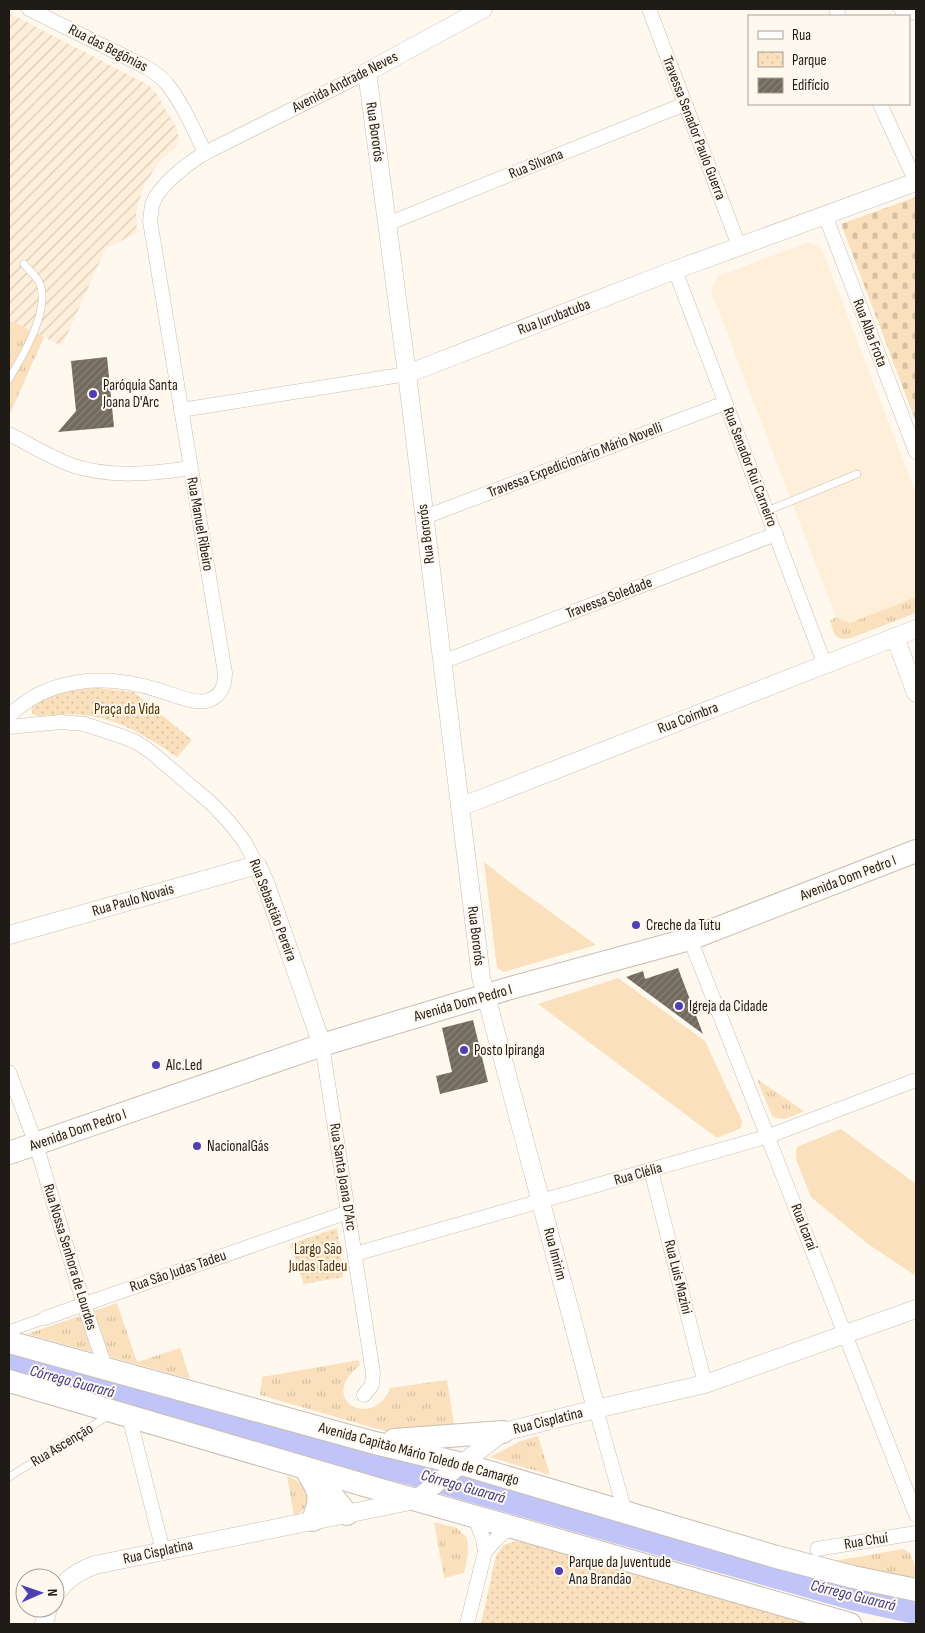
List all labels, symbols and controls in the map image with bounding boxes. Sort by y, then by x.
legend [748,15,910,105]
street label: Rua das Begônias [65,20,151,76]
text: Rua [792,26,811,45]
street label: Avenida Andrade Neves [288,47,401,117]
text: Parque [792,51,827,70]
street label: Travessa Senador Paulo Guerra [658,53,730,203]
text: Edifício [792,76,829,95]
street label: Rua Bororós [361,101,389,163]
street label: Rua Silvana [506,144,566,183]
street label: Rua Jurubatuba [515,294,593,340]
street label: Rua Alba Frota [848,296,892,370]
place label: Paróquia Santa Joana D'Arc [102,376,178,412]
marker: Paróquia Santa Joana D'Arc [87,388,99,400]
street label: Rua Senador Rui Carneiro [719,405,781,529]
street label: Travessa Expedicionário Mário Novelli [485,418,665,502]
street label: Rua Manuel Ribeiro [182,476,218,572]
street label: Rua Bororós [413,503,439,565]
street label: Travessa Soledade [563,573,655,623]
street label: Rua Coimbra [655,698,721,738]
park label: Praça da Vida [94,700,160,719]
street label: Avenida Dom Pedro I [796,851,899,905]
street label: Rua Sebastião Pereira [245,856,301,964]
street label: Rua Paulo Novais [90,879,176,921]
street label: Rua Bororós [463,905,489,967]
place label: Creche da Tutu [646,916,721,935]
marker: Creche da Tutu [630,919,642,931]
street label: Avenida Dom Pedro I [411,980,514,1026]
place label: Igreja da Cidade [689,997,768,1016]
marker: Igreja da Cidade [673,1000,685,1012]
place label: Posto Ipiranga [474,1041,545,1060]
marker: Posto Ipiranga [458,1044,470,1056]
place label: Alc.Led [165,1056,202,1075]
marker: Alc.Led [150,1059,162,1071]
street label: Avenida Dom Pedro I [26,1104,129,1156]
street label: Rua Santa Joana D'Arc [325,1122,361,1232]
place label: NacionalGás [207,1137,269,1156]
marker: NacionalGás [191,1140,203,1152]
street label: Rua Clélia [612,1158,664,1190]
street label: Rua Nossa Senhora de Lourdes [39,1182,101,1332]
street label: Rua Icaraí [786,1201,822,1253]
street label: Rua Imirim [539,1226,571,1282]
street label: Rua Luis Mazini [660,1238,696,1316]
park label: Largo São Judas Tadeu [288,1240,347,1276]
street label: Rua São Judas Tadeu [127,1246,229,1296]
water label: Córrego Guarará [28,1362,117,1403]
street label: Rua Cisplatina [511,1403,585,1439]
street label: Avenida Capitão Mário Toledo de Camargo [316,1418,521,1490]
street label: Rua Ascenção [27,1419,97,1471]
water label: Córrego Guarará [419,1466,508,1508]
street label: Rua Chuí [843,1528,889,1554]
street label: Rua Cisplatina [121,1535,195,1569]
place label: Parque da Juventude Ana Brandão [568,1553,671,1589]
marker: Parque da Juventude Ana Brandão [553,1565,565,1577]
north arrow [15,1568,65,1618]
water label: Córrego Guarará [809,1576,898,1616]
text: N [44,1589,61,1597]

